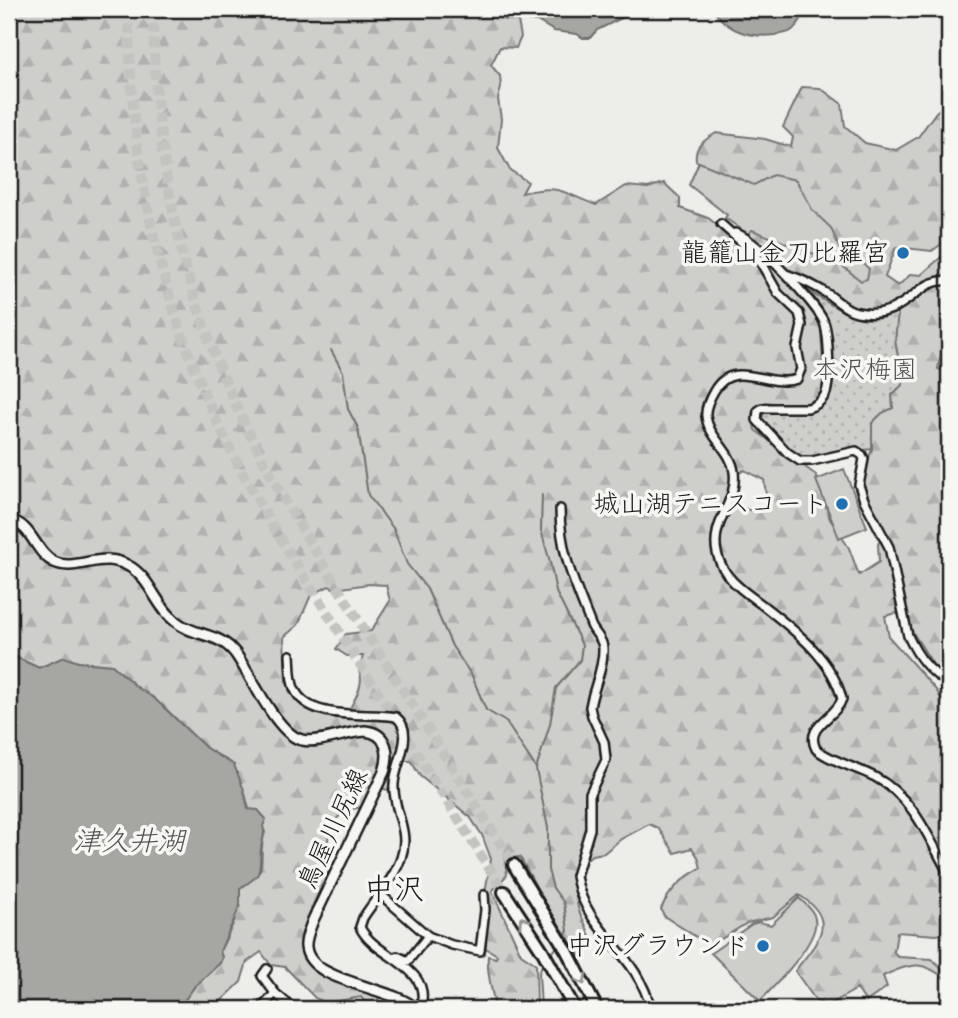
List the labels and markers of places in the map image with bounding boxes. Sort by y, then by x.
place label: 龍籠山金刀比羅宮 [681,238,889,268]
marker: 龍籠山金刀比羅宮 [895,245,911,261]
place label: 城山湖テニスコート [593,489,828,519]
marker: 城山湖テニスコート [834,496,850,512]
place label: 中沢グラウンド [567,931,749,961]
marker: 中沢グラウンド [755,938,771,954]

